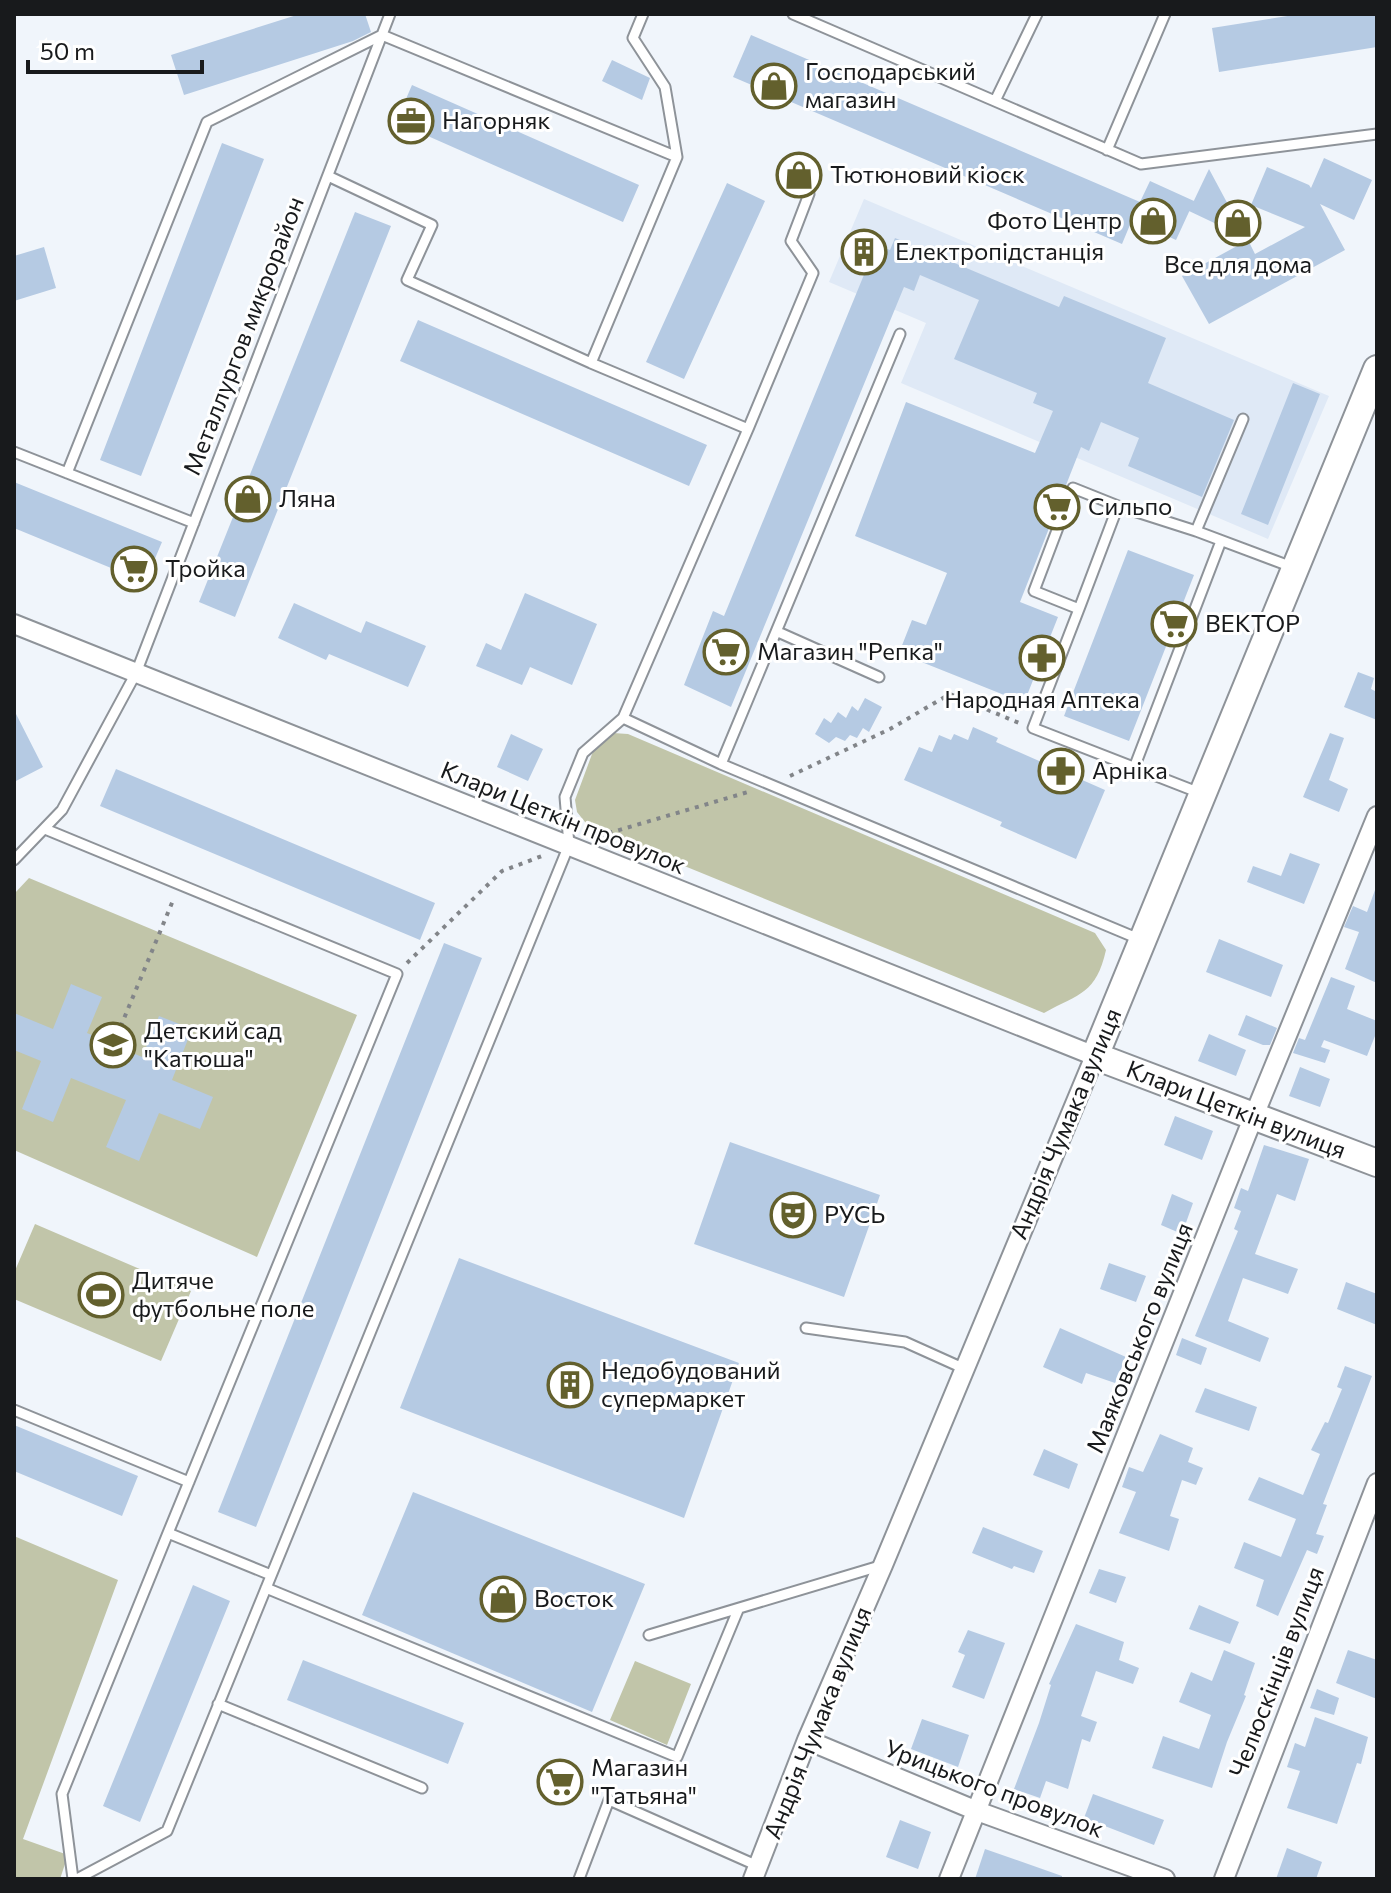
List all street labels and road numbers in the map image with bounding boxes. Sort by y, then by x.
street label: Металлургов микрорайон [176,192,309,479]
street label: Клари Цеткін провулок [437,754,690,879]
street label: Андрія Чумака вулиця [1003,1004,1126,1243]
street label: Клари Цеткін вулиця [1123,1053,1350,1164]
street label: Маяковського вулиця [1079,1218,1198,1457]
street label: Челюскінців вулиця [1222,1562,1329,1781]
street label: Андрія Чумака вулиця [757,1602,877,1843]
street label: Урицького провулок [881,1732,1108,1843]

